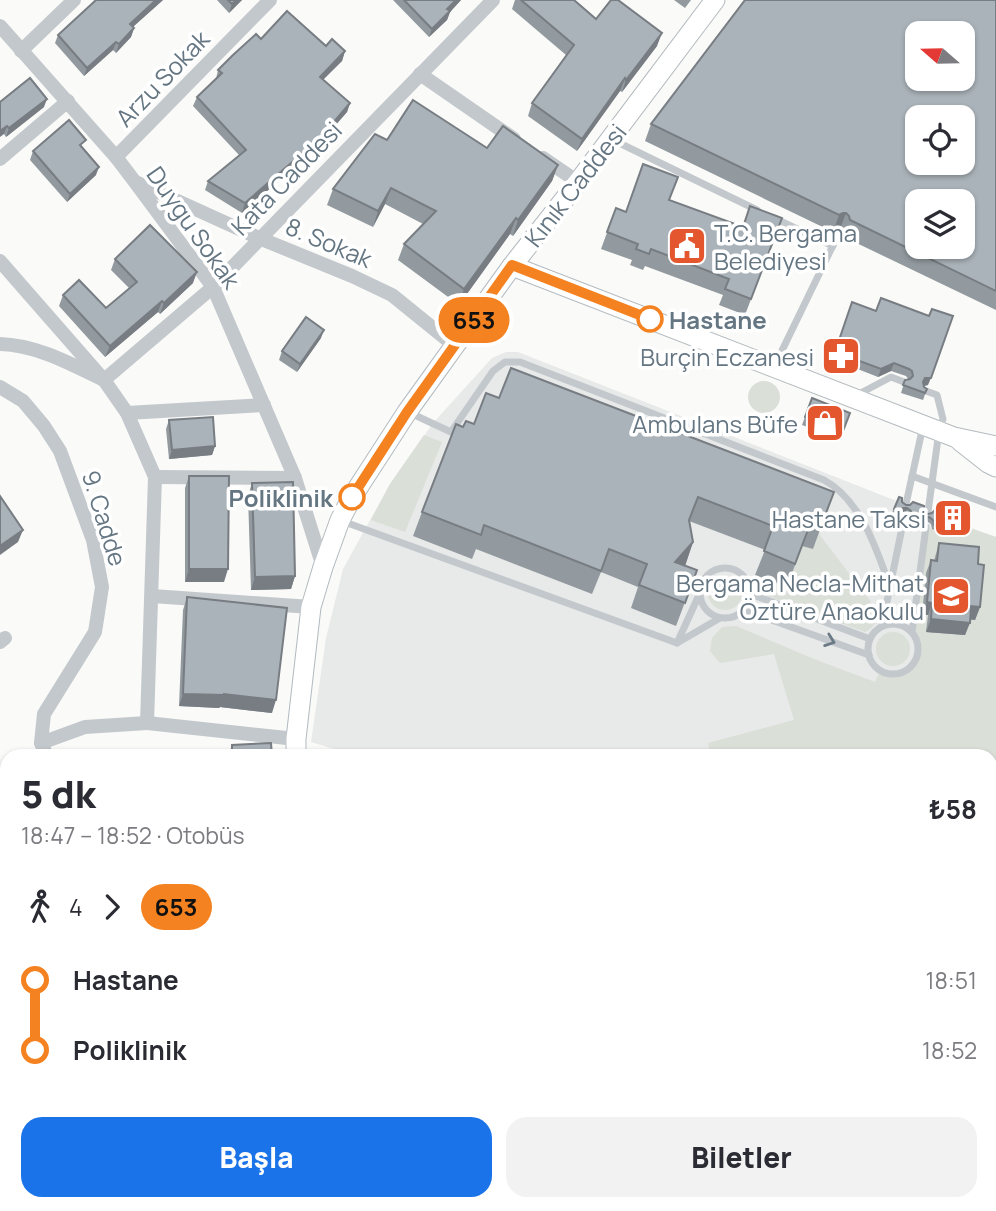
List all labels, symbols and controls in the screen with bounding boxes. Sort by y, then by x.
north arrow [905,21,975,91]
map controls [905,21,975,259]
street label: Arzu Sokak [108,22,217,133]
button: locate [905,105,975,175]
street label: Kata Caddesi [223,114,349,242]
street label: Kınık Caddesi [517,117,633,253]
street label: Duygu Sokak [140,159,249,296]
button: layers [905,189,975,259]
street label: 8. Sokak [281,209,378,275]
place label: T.C. Bergama Belediyesi [714,216,857,277]
public building icon: T.C. Bergama Belediyesi [666,225,708,267]
line badge: 653 [434,297,514,343]
text: 653 [453,303,495,336]
place label: Hastane [669,303,767,336]
marker: Hastane [637,306,663,332]
pharmacy icon: Burçin Eczanesi [820,335,862,377]
place label: Burçin Eczanesi [640,340,814,373]
shop icon: Ambulans Büfe [804,402,846,444]
place label: Ambulans Büfe [632,407,798,440]
street label: 9. Cadde [75,466,135,570]
place label: Poliklinik [229,481,334,514]
marker: Poliklinik [339,484,365,510]
building icon: Hastane Taksi [932,497,974,539]
place label: Hastane Taksi [772,502,926,535]
place label: Bergama Necla-Mithat Öztüre Anaokulu [676,566,924,627]
school or university icon: Bergama Necla-Mithat Öztüre Anaokulu [930,575,972,617]
one-way arrow [823,633,835,647]
text: 5 dk [21,767,96,819]
text: ₺58 [929,791,977,827]
text: 18:47 – 18:52 · Otobüs [21,819,245,851]
icon: walk [21,888,59,926]
icon: forward [93,888,131,926]
text: 653 [155,890,198,923]
text: 4 [69,891,83,923]
text: Hastane [73,962,179,998]
text: 18:51 [926,964,977,996]
text: Poliklinik [73,1032,186,1068]
text: 18:52 [922,1034,977,1066]
button: Başla [21,1117,492,1197]
button: Biletler [506,1117,977,1197]

